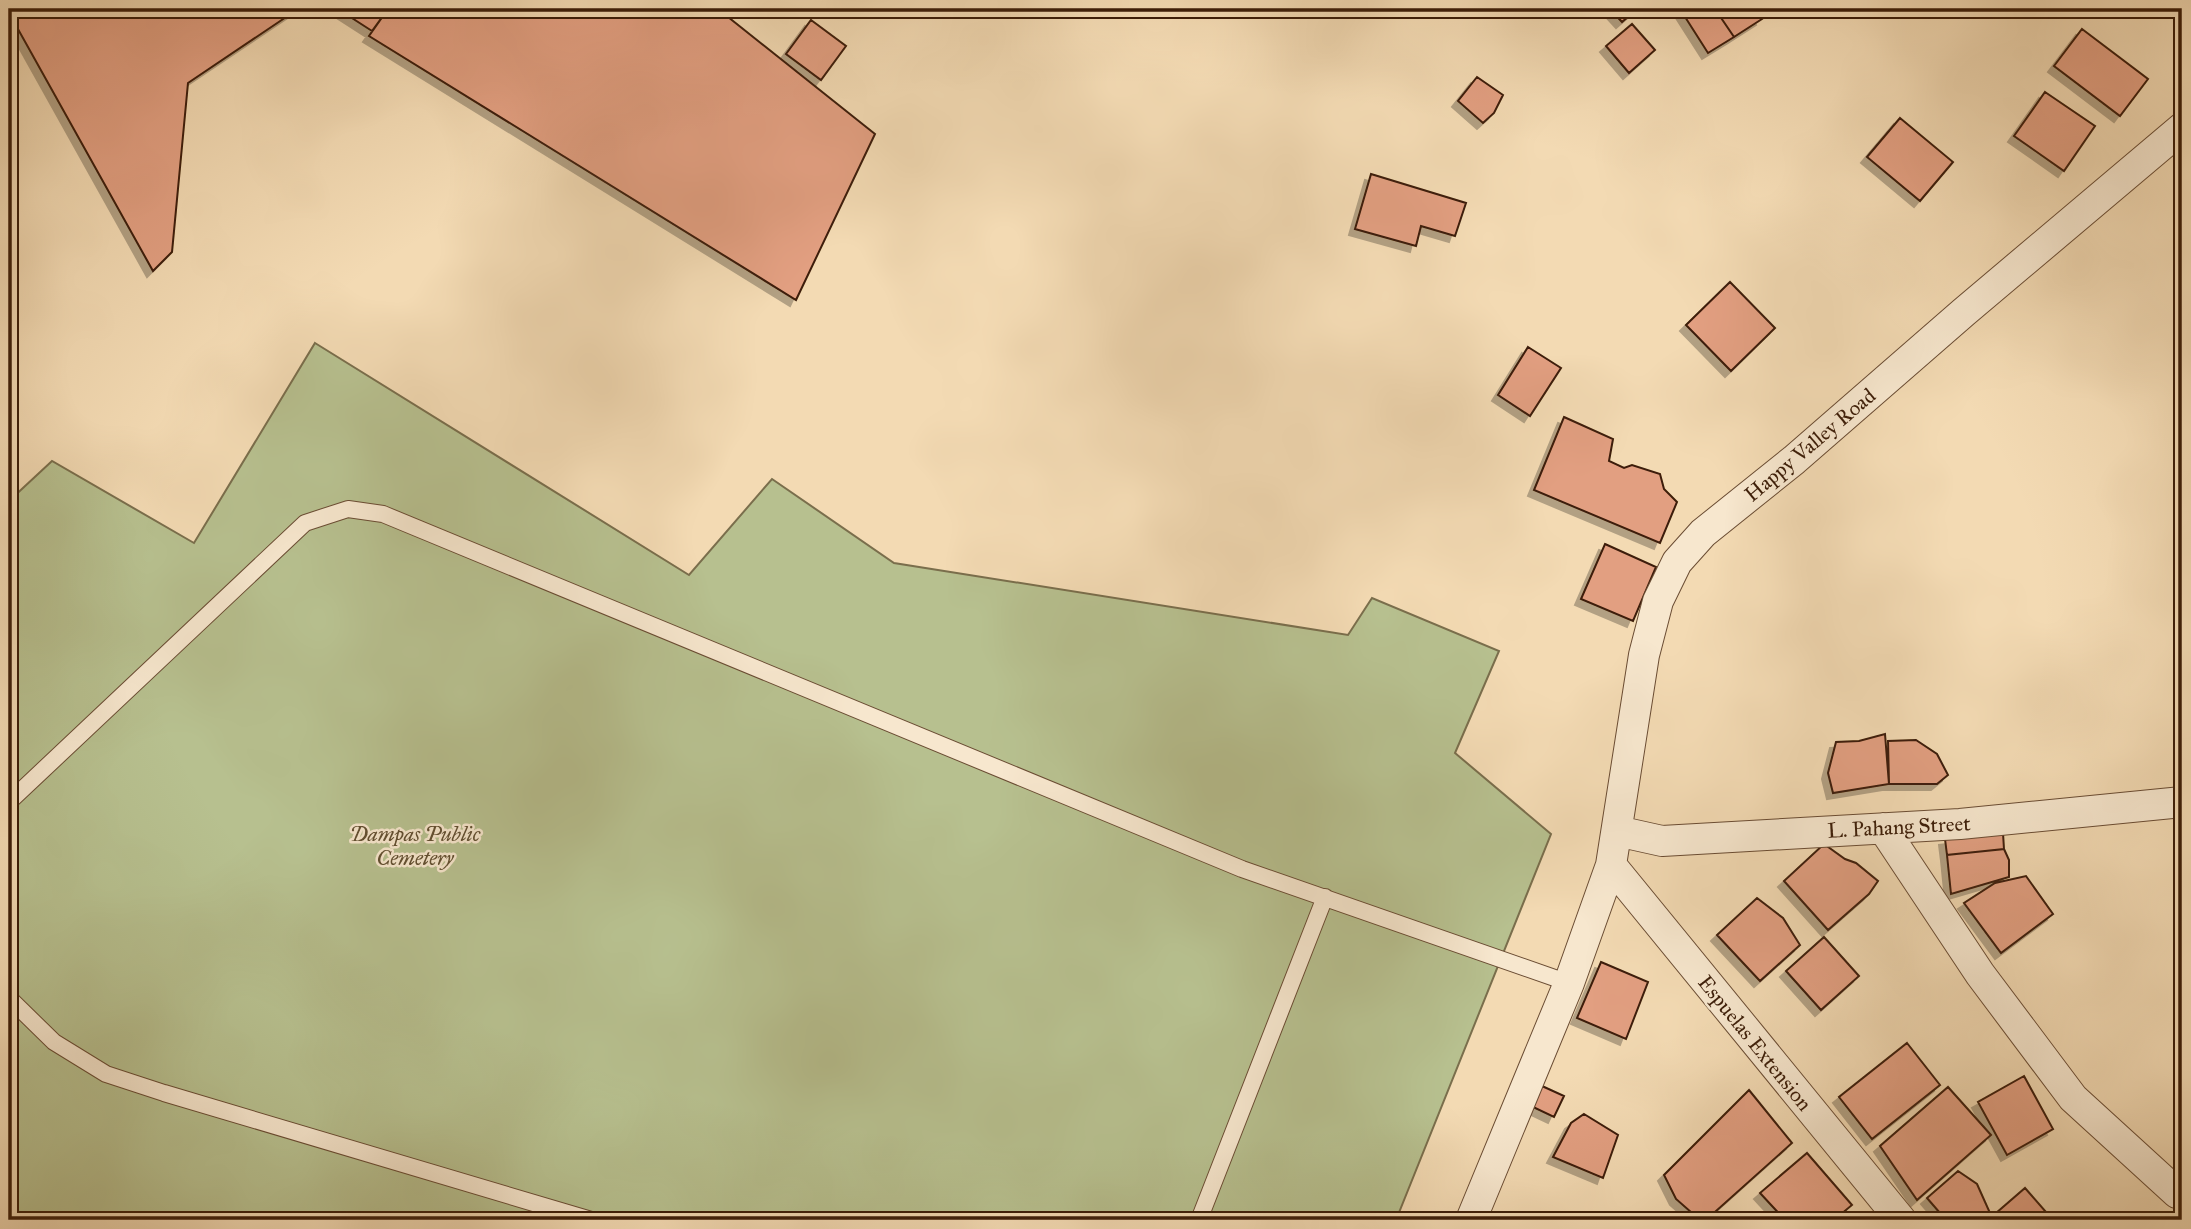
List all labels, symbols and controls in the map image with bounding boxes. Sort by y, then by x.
street label: Happy Valley Road [1739,382,1881,507]
street label: L. Pahang Street [1827,810,1972,844]
park label: Dampas Public Cemetery [350,821,481,871]
street label: Espuelas Extension [1692,970,1818,1116]

